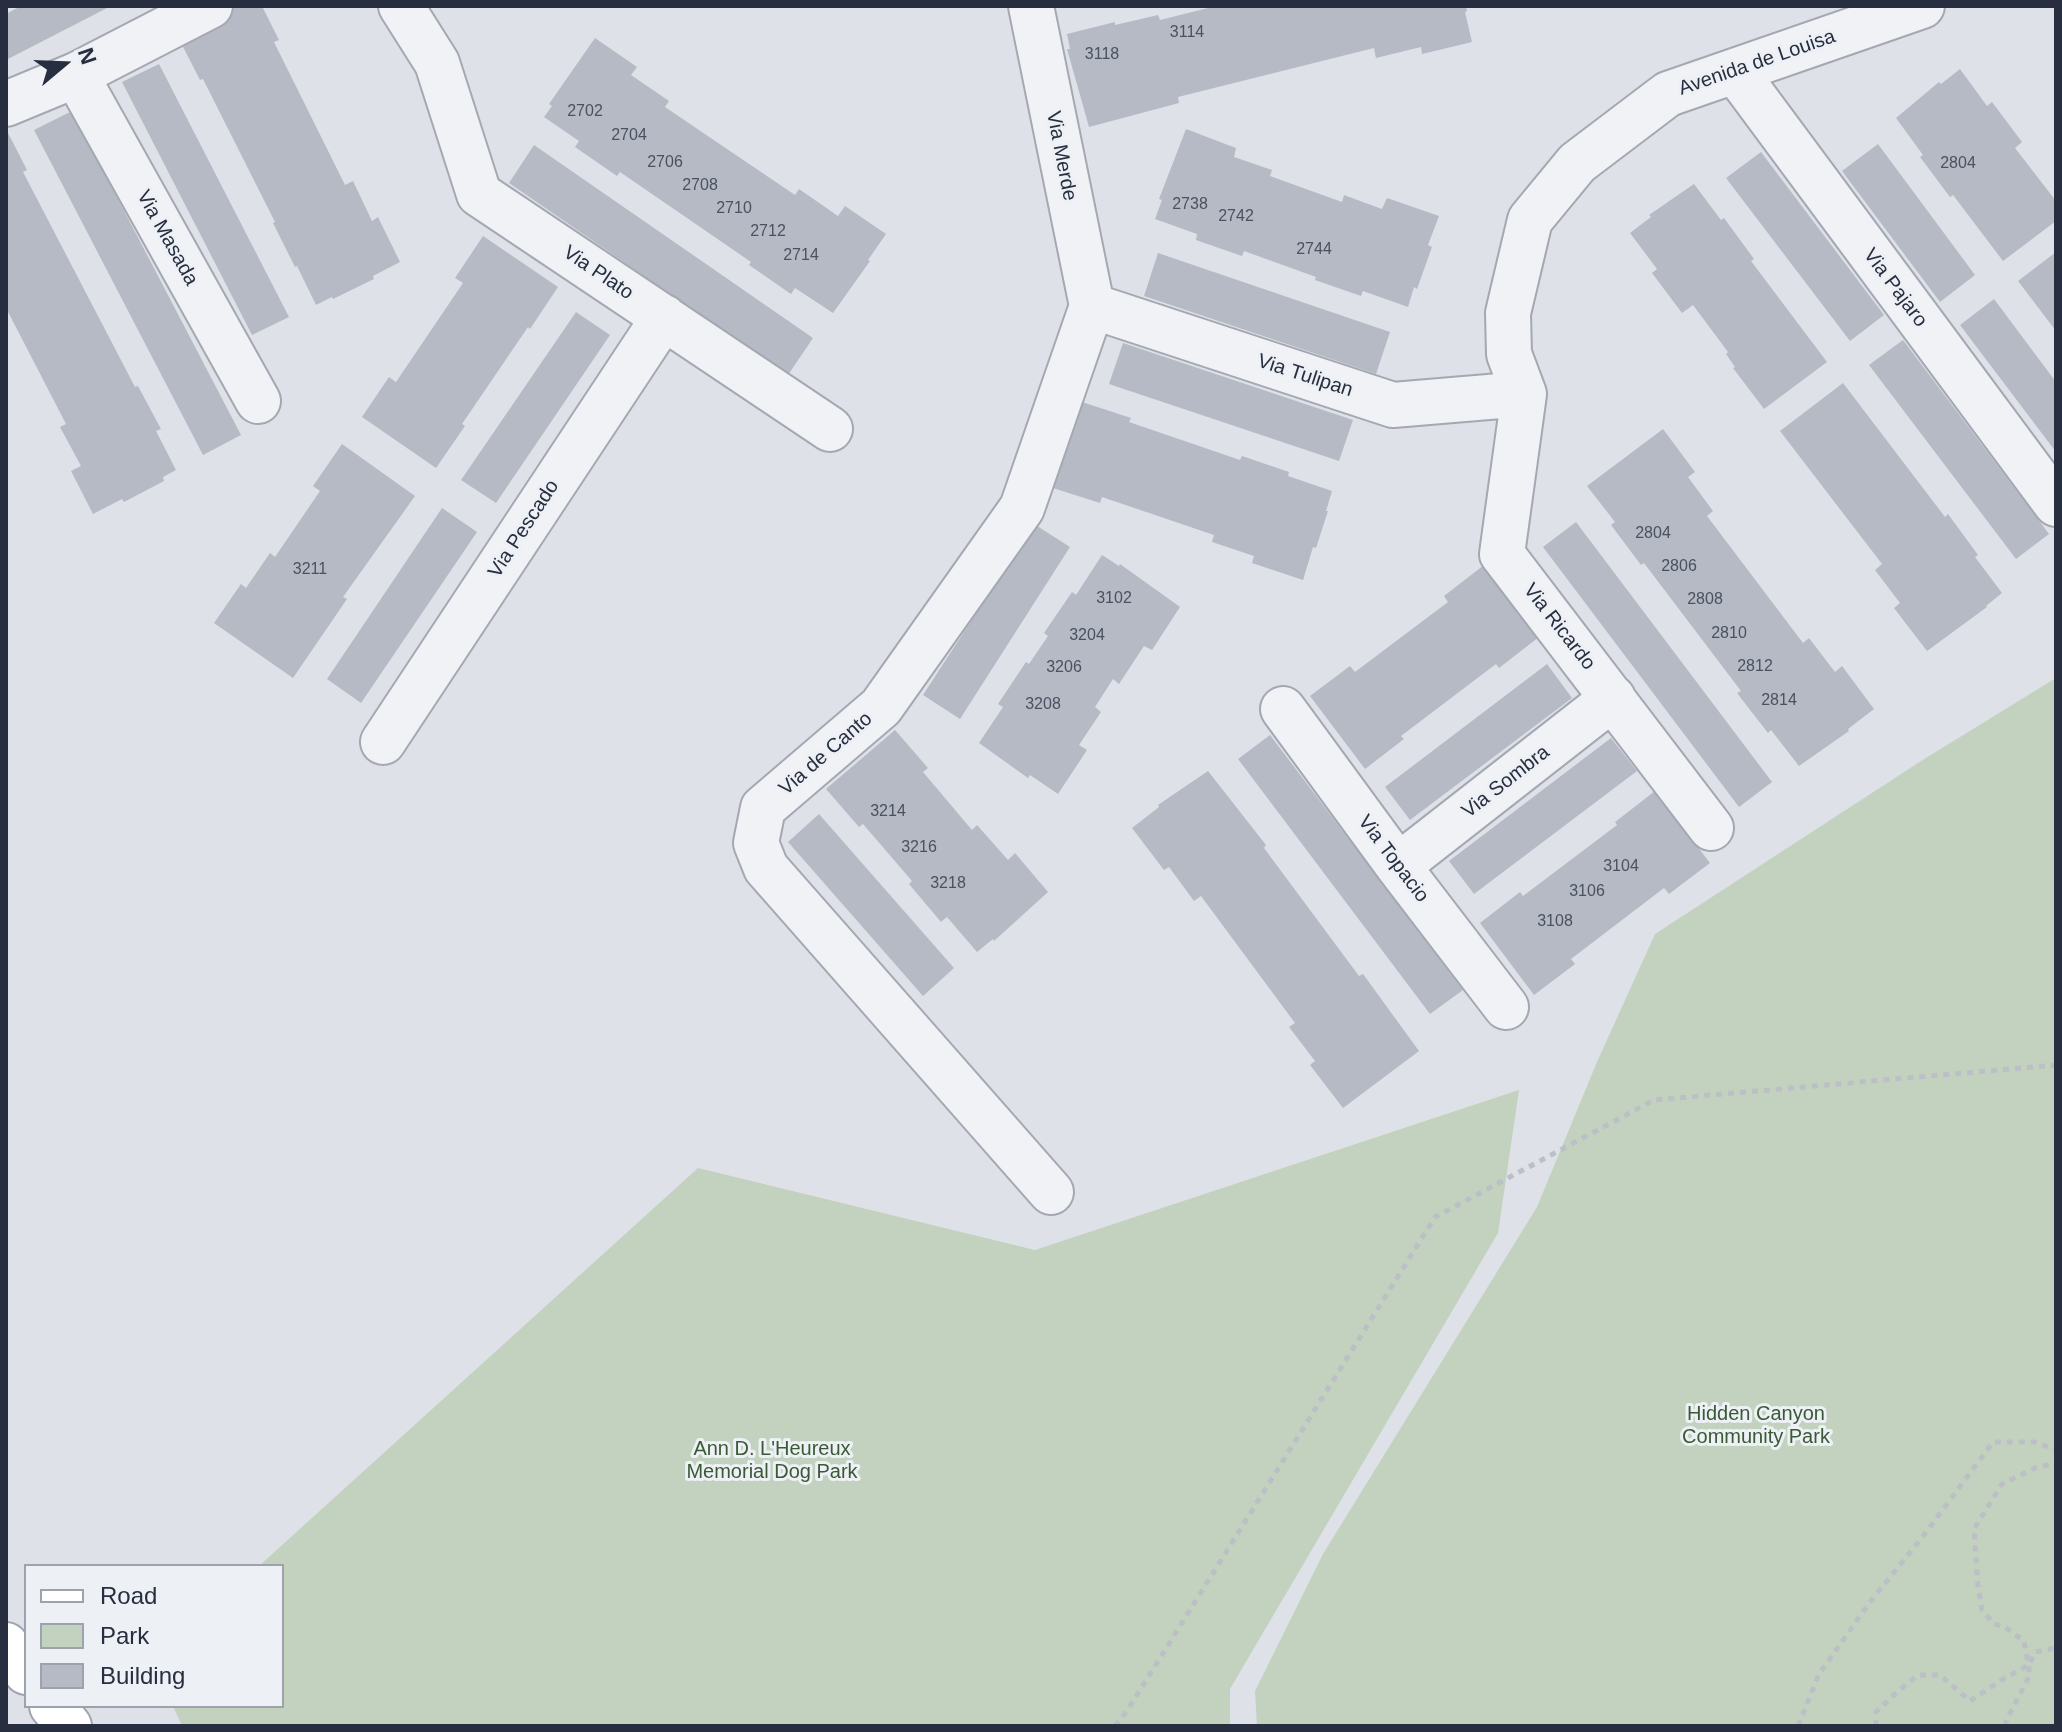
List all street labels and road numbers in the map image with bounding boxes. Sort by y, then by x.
street label: Avenida de Louisa [1675,25,1839,101]
street label: Via Merde [1041,109,1081,203]
street label: Via Masada [131,186,203,290]
street label: Via Plato [558,241,638,305]
street label: Via Pajaro [1858,244,1932,332]
street label: Via Tulipan [1254,349,1356,403]
street label: Via Pescado [483,476,565,582]
street label: Via Ricardo [1518,579,1600,675]
street label: Via de Canto [775,707,877,801]
street label: Via Sombra [1458,740,1554,824]
street label: Via Topacio [1352,811,1434,907]

